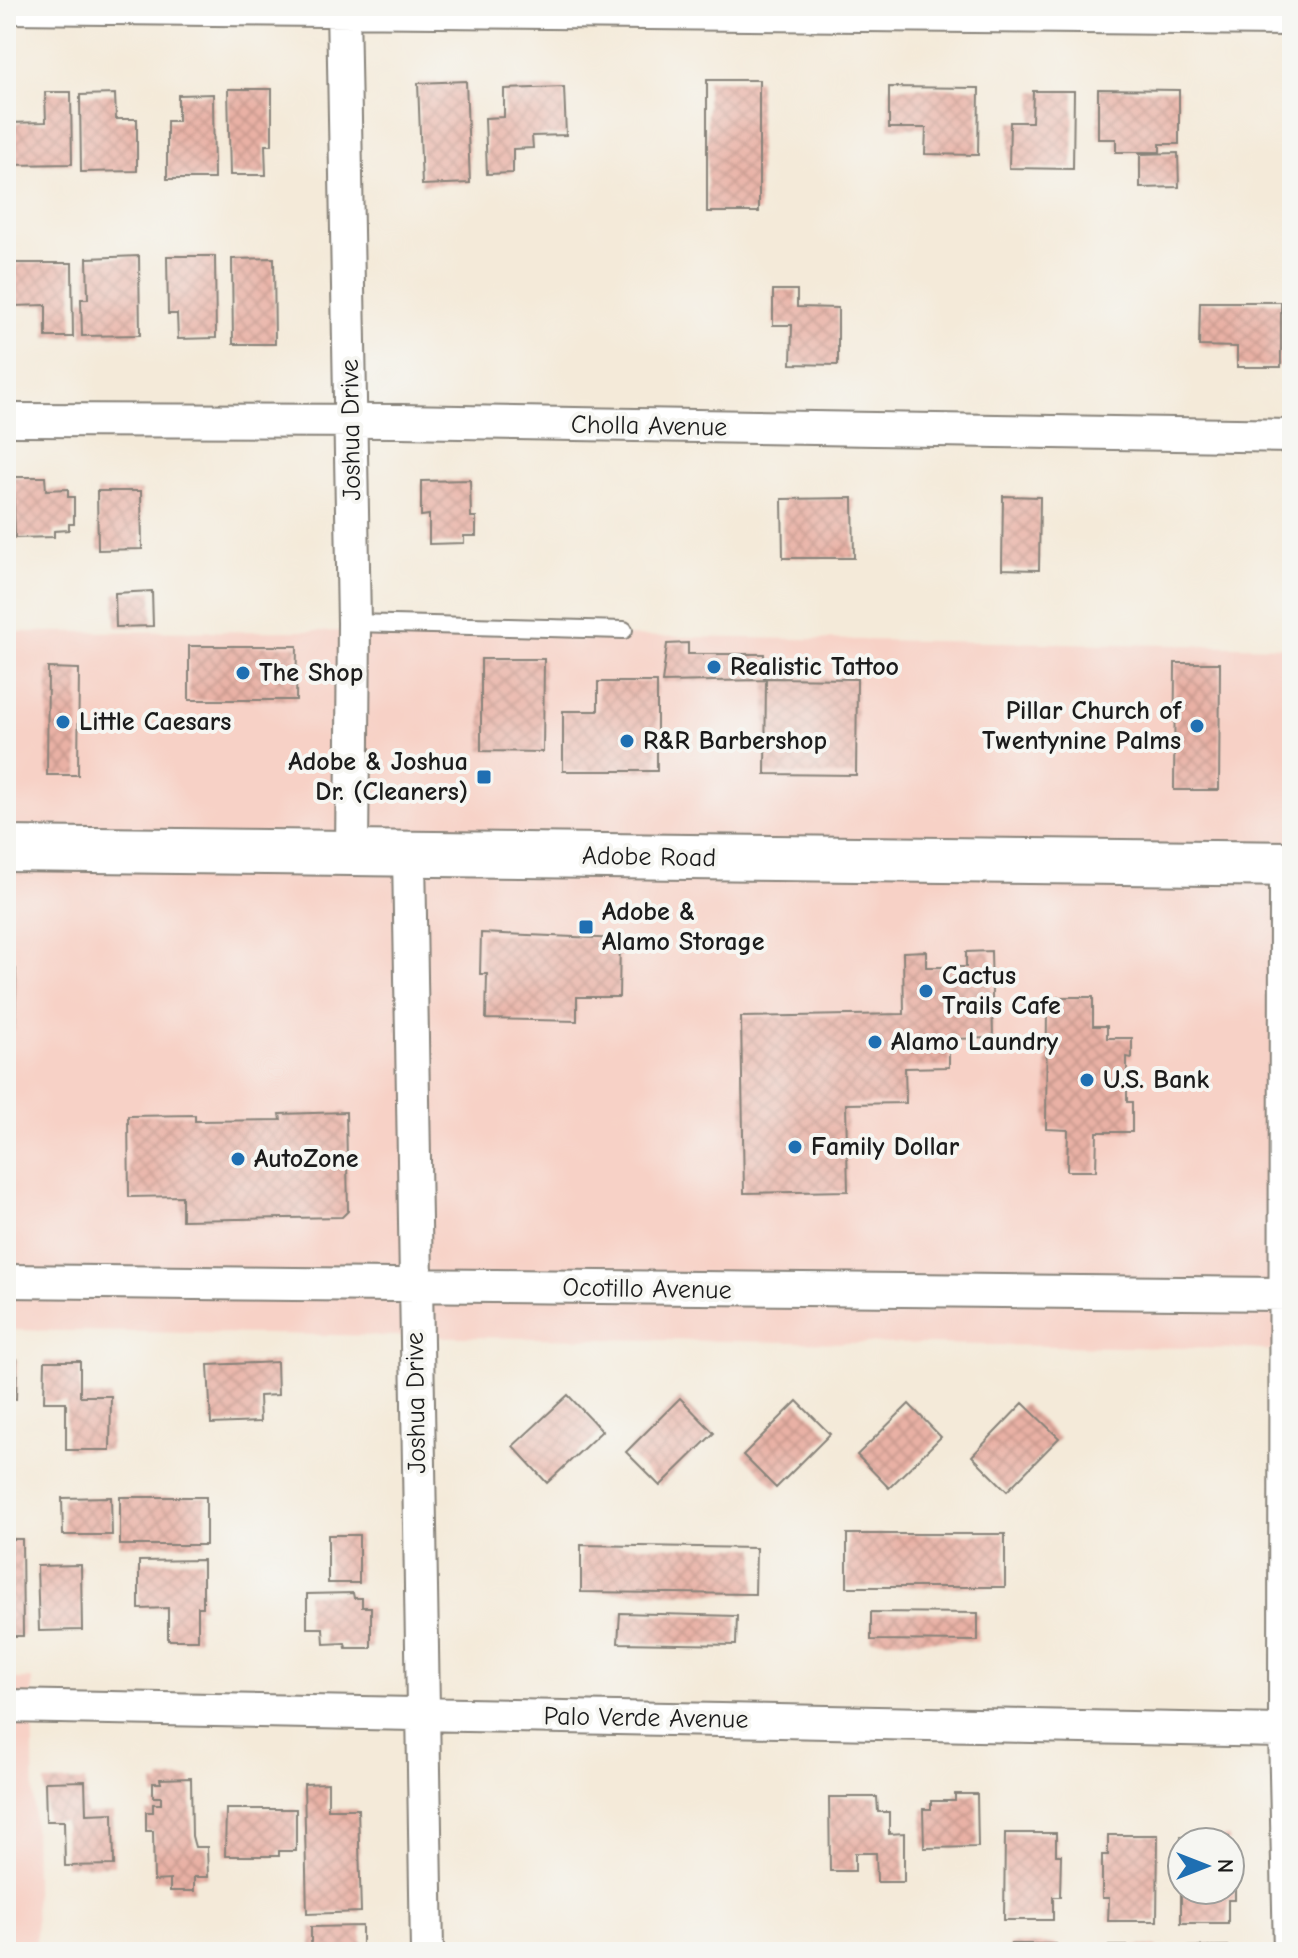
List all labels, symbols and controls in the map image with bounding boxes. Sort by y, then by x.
street label: Joshua Drive [335,359,367,501]
street label: Cholla Avenue [571,410,727,442]
place label: Realistic Tattoo [730,652,899,682]
place label: The Shop [259,658,363,688]
marker: Realistic Tattoo [705,658,723,676]
marker: The Shop [234,664,252,682]
place label: Pillar Church of Twentynine Palms [982,696,1183,756]
place label: Little Caesars [79,707,231,737]
marker: Little Caesars [54,713,72,731]
marker: Pillar Church of Twentynine Palms [1188,717,1206,735]
place label: R&R Barbershop [643,726,827,756]
marker: R&R Barbershop [618,732,636,750]
place label: Adobe & Joshua Dr. (Cleaners) [288,747,468,807]
marker: Adobe & Joshua Dr. (Cleaners) [475,768,493,786]
street label: Adobe Road [582,841,716,873]
place label: Adobe & Alamo Storage [602,897,765,957]
marker: Adobe & Alamo Storage [577,918,595,936]
place label: Cactus Trails Cafe [942,961,1061,1021]
marker: Cactus Trails Cafe [917,982,935,1000]
place label: Alamo Laundry [891,1027,1058,1057]
marker: Alamo Laundry [866,1033,884,1051]
place label: U.S. Bank [1103,1065,1209,1095]
marker: U.S. Bank [1078,1071,1096,1089]
place label: Family Dollar [811,1132,960,1162]
marker: Family Dollar [786,1138,804,1156]
place label: AutoZone [254,1144,359,1174]
marker: AutoZone [229,1150,247,1168]
street label: Ocotillo Avenue [562,1273,732,1305]
street label: Joshua Drive [400,1332,432,1474]
street label: Palo Verde Avenue [543,1701,749,1735]
north arrow [1166,1826,1246,1906]
text: N [1212,1859,1238,1873]

